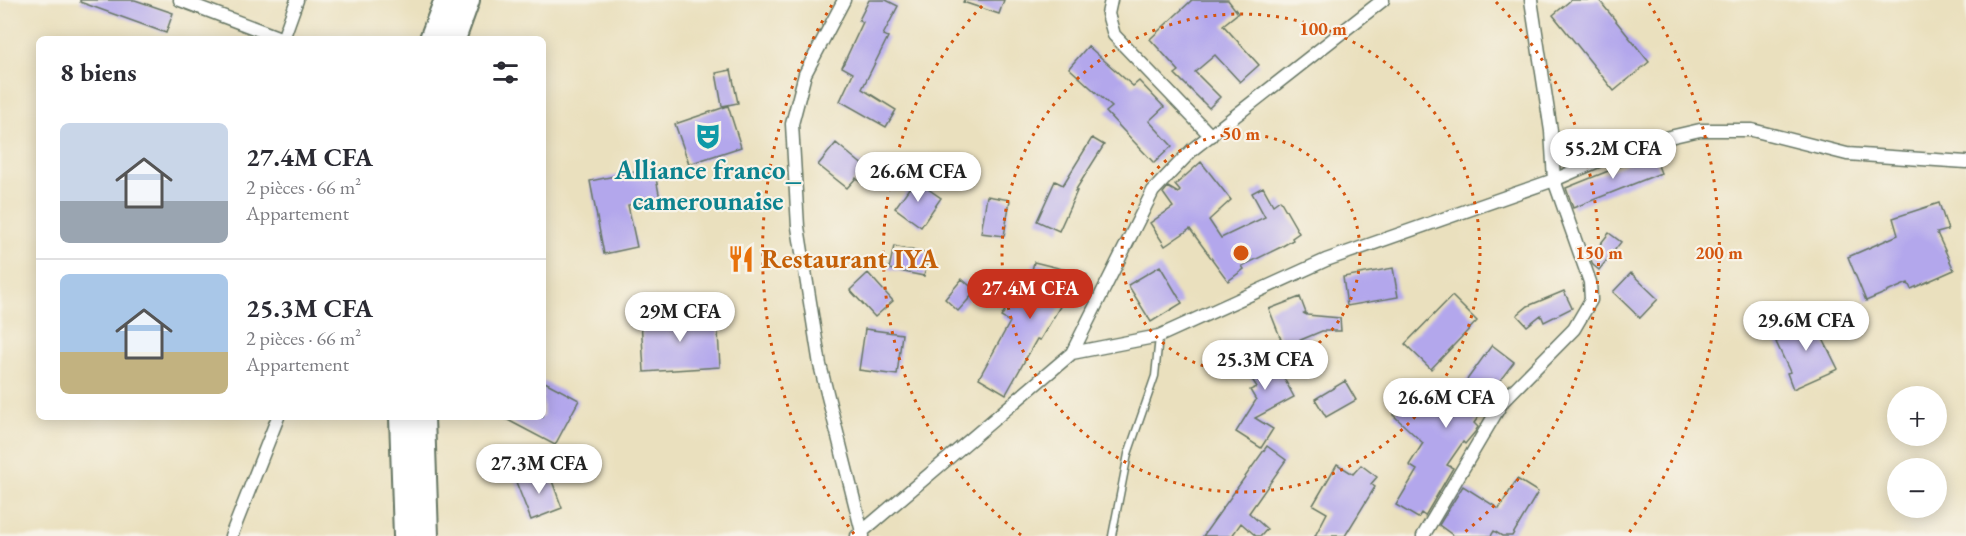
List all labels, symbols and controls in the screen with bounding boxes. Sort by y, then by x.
text: 100 m [1299,17,1347,40]
text: 8 biens [60,55,137,89]
icon: filters [489,56,522,89]
theatre icon: Alliance franco_ camerounaise [693,121,723,151]
text: 50 m [1222,122,1260,145]
pin: 55.2M CFA [1544,129,1682,180]
text: 55.2M CFA [1564,135,1662,161]
text: 27.4M CFA [246,140,373,174]
icon: home [108,147,180,219]
place label: Alliance franco_ camerounaise [613,152,802,218]
pin: 26.6M CFA [849,152,987,203]
text: 26.6M CFA [869,158,967,184]
text: 2 pièces · 66 m² [246,174,361,200]
text: Appartement [246,200,349,226]
place label: Restaurant IYA [761,241,939,276]
text: 150 m [1575,241,1623,264]
text: 200 m [1695,241,1743,264]
centre of rings [1231,243,1251,263]
restaurant icon: Restaurant IYA [726,244,756,274]
pin: 27.4M CFA [961,269,1099,320]
text: 27.4M CFA [981,275,1079,301]
text: 25.3M CFA [246,291,373,325]
pin: 29M CFA [625,292,735,343]
icon: home [108,298,180,370]
text: 29M CFA [639,298,721,324]
pin: 29.6M CFA [1737,301,1875,352]
text: 29.6M CFA [1757,307,1855,333]
text: 2 pièces · 66 m² [246,325,361,351]
pin: 25.3M CFA [1196,340,1334,391]
text: 25.3M CFA [1216,346,1314,372]
text: Appartement [246,351,349,377]
pin: 26.6M CFA [1377,378,1515,429]
text: 26.6M CFA [1397,384,1495,410]
map controls [1887,386,1947,518]
button: + [1887,386,1947,446]
pin: 27.3M CFA [470,444,608,495]
text: 27.3M CFA [490,450,588,476]
button: − [1887,458,1947,518]

